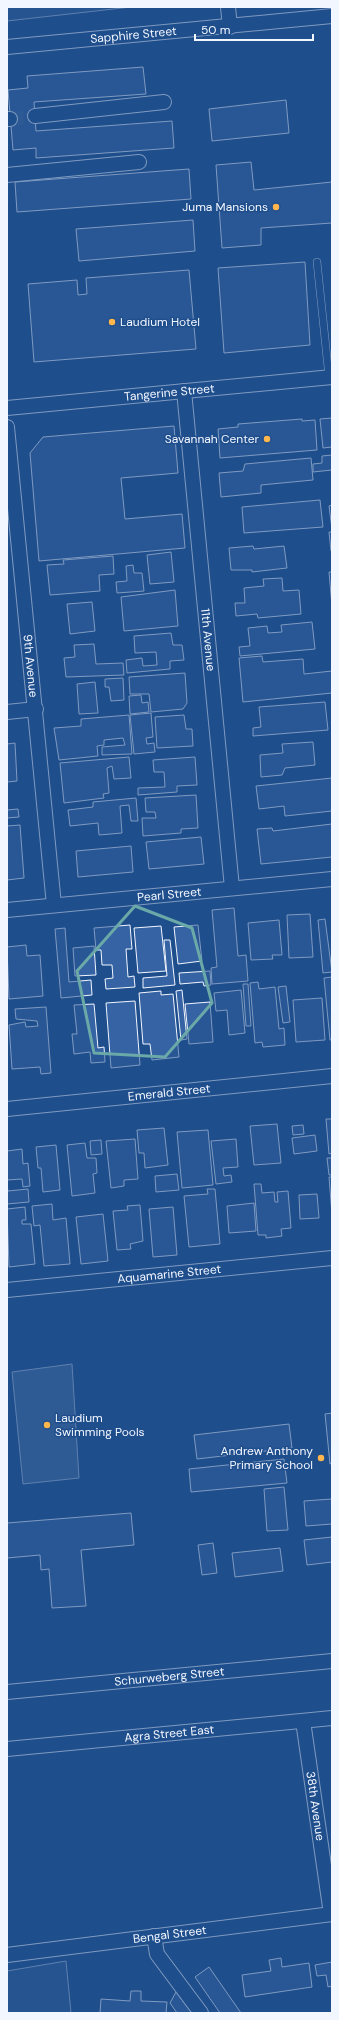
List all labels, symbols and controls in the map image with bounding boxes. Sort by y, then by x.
scale bar [195,16,313,42]
text: 50 m [201,22,230,38]
street label: Sapphire Street [90,23,178,47]
place label: Juma Mansions [182,199,268,215]
marker: Juma Mansions [271,202,281,212]
place label: Laudium Hotel [120,314,200,330]
marker: Laudium Hotel [107,317,117,327]
street label: Tangerine Street [123,380,216,405]
place label: Savannah Center [165,431,260,447]
marker: Savannah Center [262,434,272,444]
street label: 11th Avenue [197,608,219,672]
street label: 9th Avenue [19,634,42,698]
street label: Pearl Street [136,883,202,906]
street label: Emerald Street [127,1080,211,1105]
street label: Aquamarine Street [117,1261,222,1287]
place label: Laudium Swimming Pools [55,1410,145,1440]
marker: Laudium Swimming Pools [42,1420,52,1430]
place label: Andrew Anthony Primary School [221,1443,313,1473]
marker: Andrew Anthony Primary School [316,1453,326,1463]
street label: Schurweberg Street [114,1663,225,1690]
street label: Agra Street East [124,1721,215,1746]
street label: 38th Avenue [302,1770,328,1842]
street label: Bengal Street [132,1922,208,1947]

